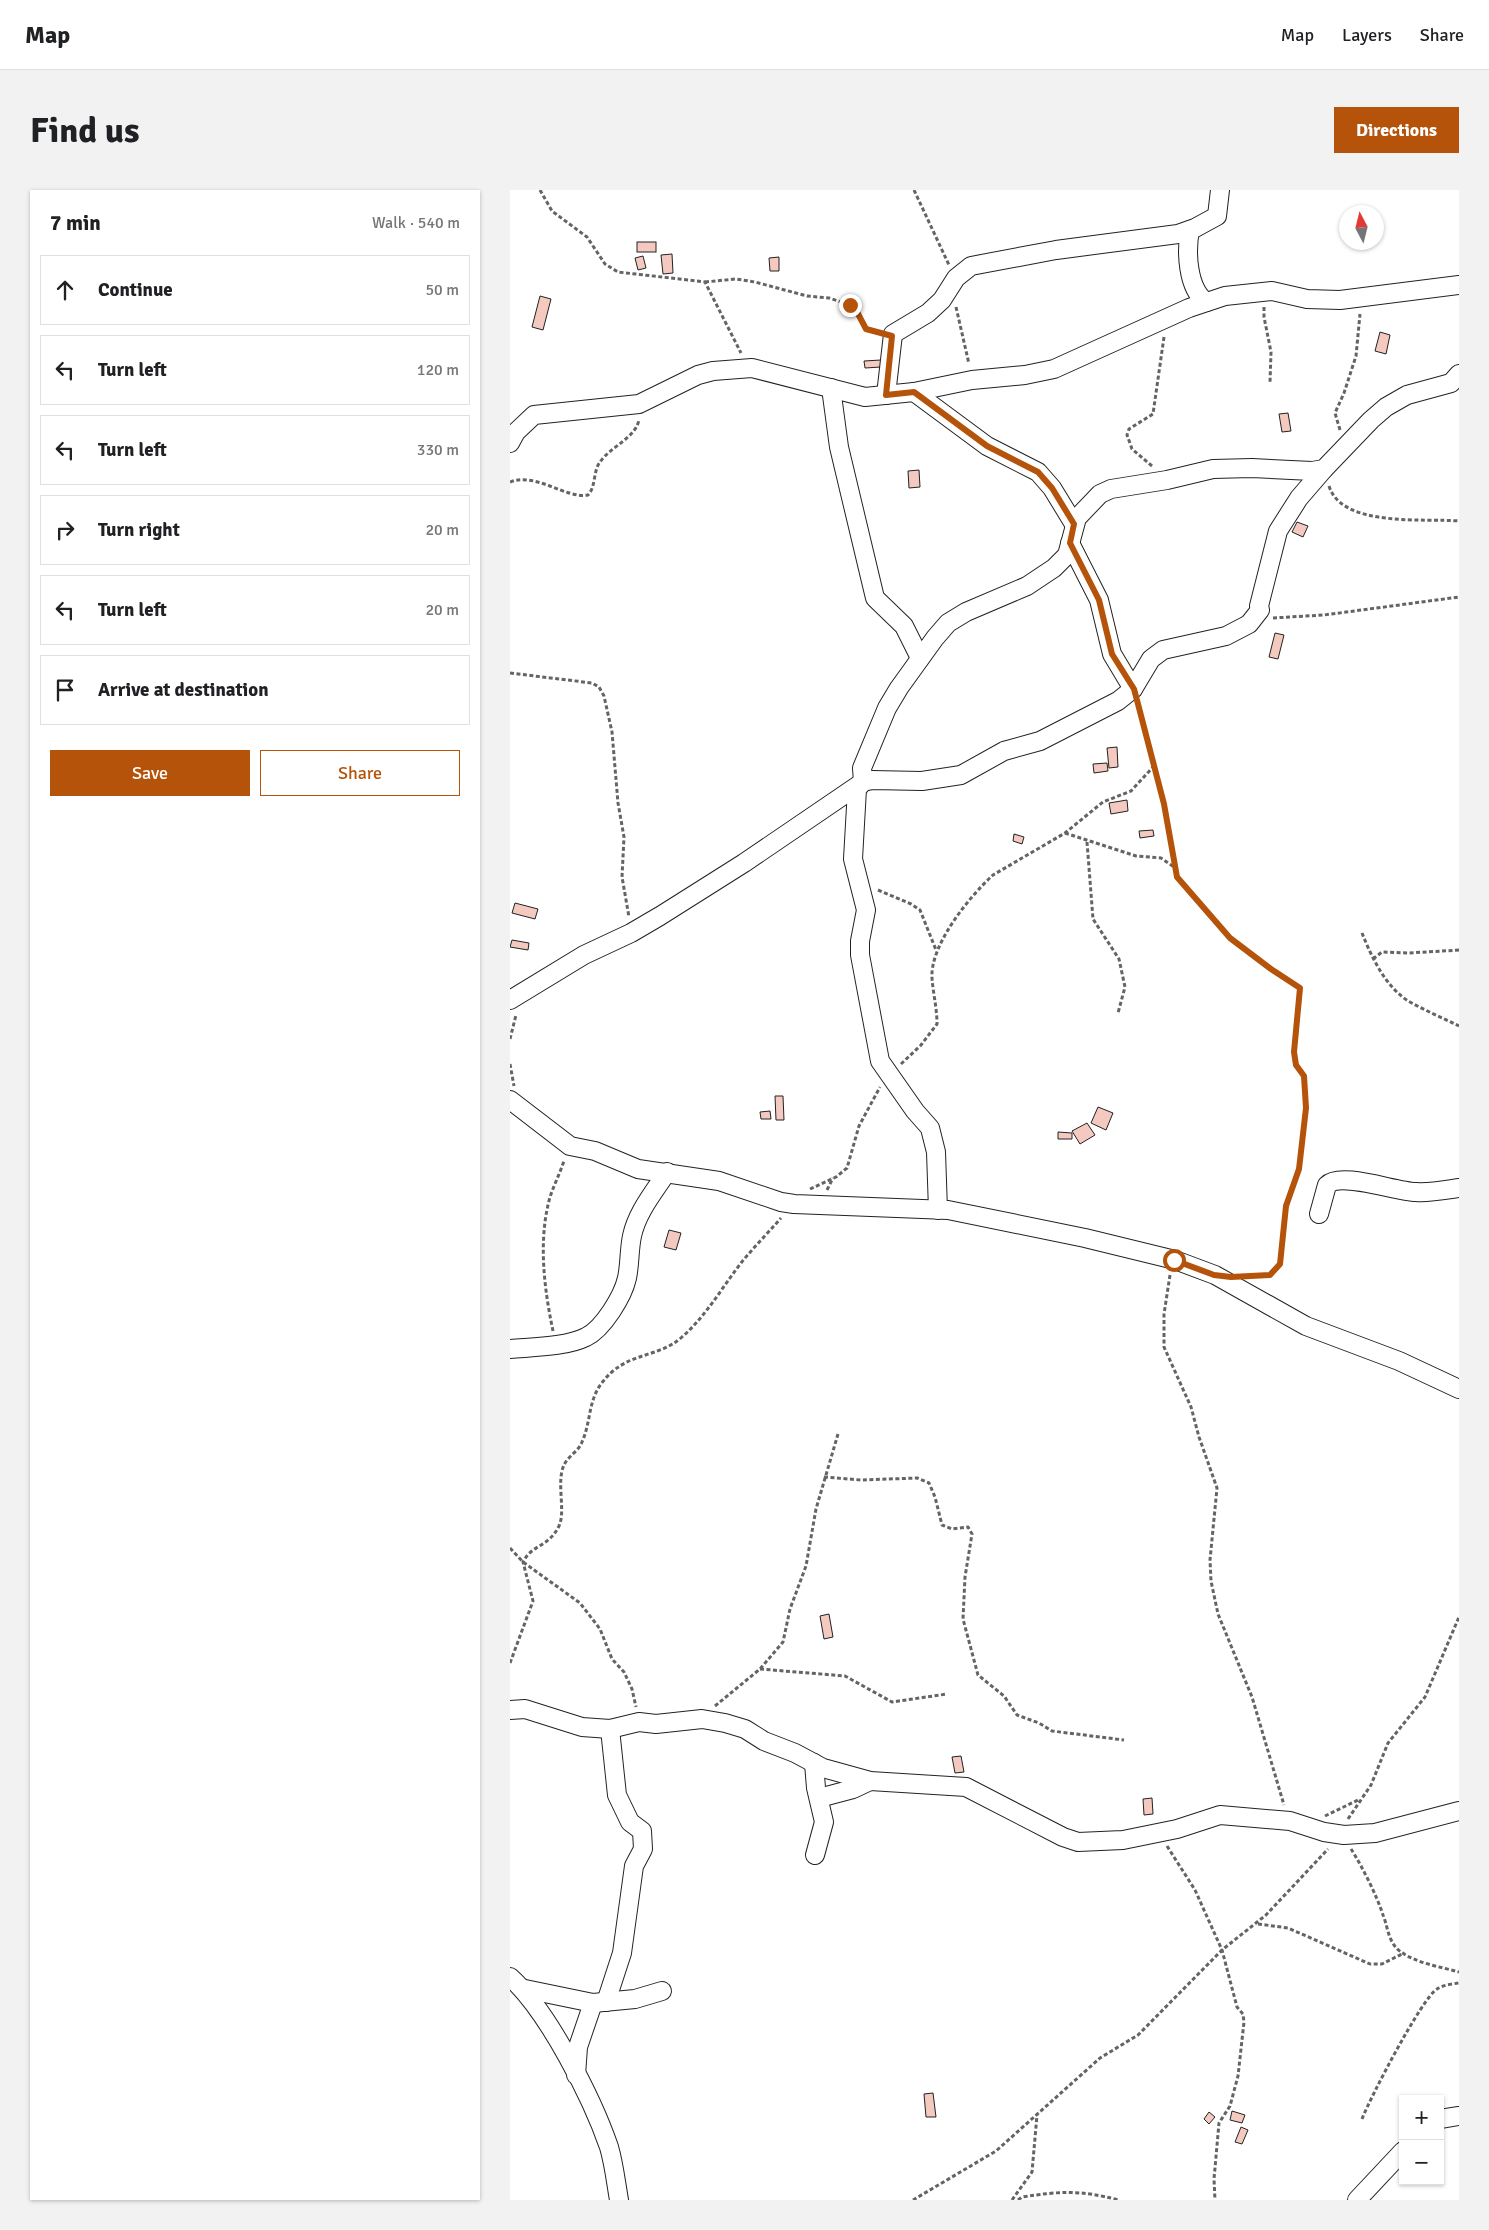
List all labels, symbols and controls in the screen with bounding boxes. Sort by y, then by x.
text: Map [25,20,70,50]
text: Map [1281,24,1314,46]
text: Layers [1342,24,1392,46]
text: Share [1420,24,1464,46]
button: Directions [1334,107,1459,153]
text: Find us [30,109,140,152]
north arrow [1339,205,1384,250]
text: 7 min [50,210,101,236]
text: Walk · 540 m [372,213,460,233]
icon: ahead [51,276,79,304]
text: Continue [98,278,173,302]
text: 50 m [425,280,459,300]
route end [839,294,862,317]
icon: left [51,356,79,384]
text: Turn left [98,358,167,382]
text: 120 m [417,360,459,380]
icon: left [51,436,79,464]
text: Turn left [98,438,167,462]
text: 330 m [417,440,459,460]
icon: right [51,516,79,544]
text: Turn right [98,518,180,542]
text: 20 m [425,520,459,540]
icon: left [51,596,79,624]
text: Turn left [98,598,167,622]
text: 20 m [425,600,459,620]
icon: arrive [51,676,79,704]
text: Arrive at destination [98,678,269,702]
button: Save [50,750,250,796]
button: Share [260,750,460,796]
route start [1163,1249,1186,1272]
map controls [1399,2095,1444,2185]
button: + [1399,2095,1444,2140]
button: − [1399,2140,1444,2185]

